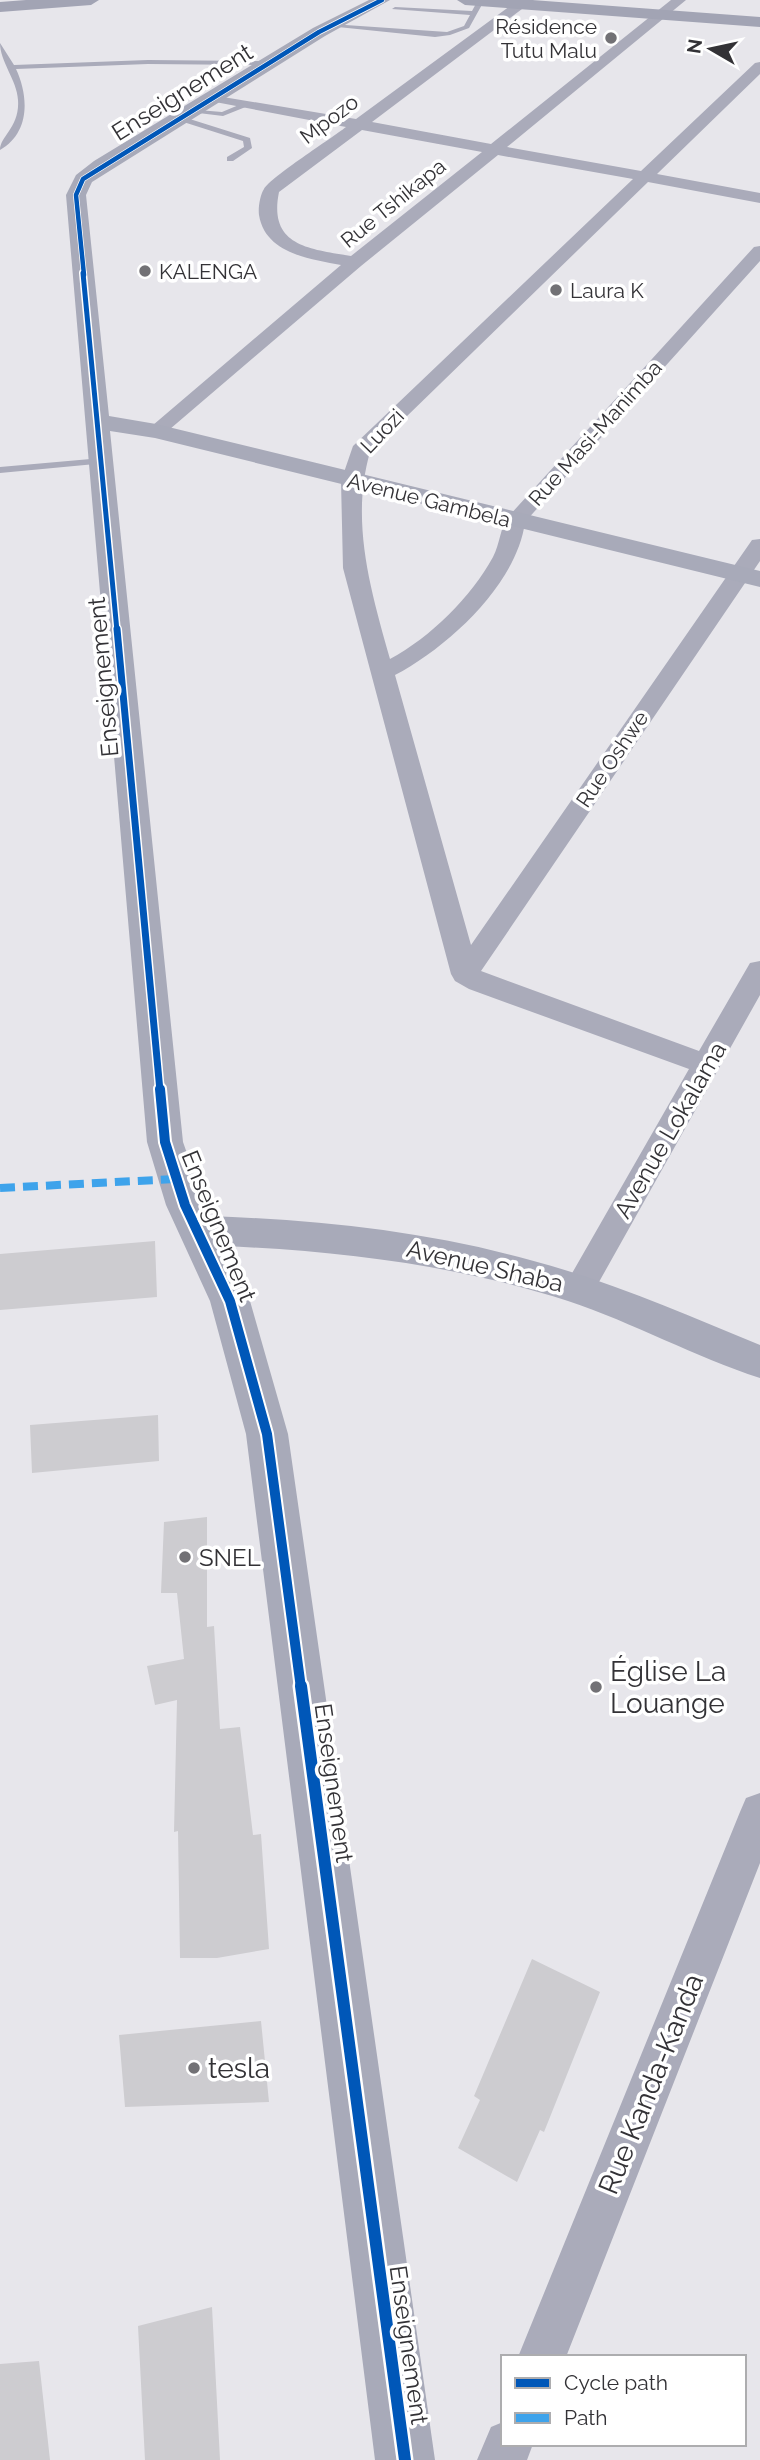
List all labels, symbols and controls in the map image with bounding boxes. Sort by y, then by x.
place label: Résidence Tutu Malu [495,14,597,63]
north arrow [676,14,746,84]
marker: Résidence Tutu Malu [603,30,619,46]
street label: Enseignement [106,37,258,147]
text: N [682,37,706,55]
street label: Mpozo [295,89,363,149]
street label: Rue Tshikapa [336,153,450,253]
place label: KALENGA [159,259,257,284]
marker: KALENGA [137,263,153,279]
place label: Laura K [570,278,644,303]
marker: Laura K [548,282,564,298]
street label: Rue Masi-Manimba [523,355,667,511]
street label: Luozi [355,404,409,458]
street label: Avenue Gambela [345,468,513,532]
street label: Enseignement [82,596,124,758]
street label: Rue Oshwe [571,706,653,812]
street label: Avenue Lokalama [608,1037,732,1223]
street label: Enseignement [176,1146,262,1306]
street label: Avenue Shaba [404,1234,566,1298]
place label: SNEL [199,1543,261,1572]
marker: SNEL [177,1549,193,1565]
place label: Église La Louange [610,1655,726,1720]
marker: Église La Louange [588,1679,604,1695]
street label: Enseignement [308,1702,360,1864]
street label: Rue Kanda-Kanda [592,1969,710,2199]
place label: tesla [208,2052,270,2085]
marker: tesla [186,2060,202,2076]
street label: Enseignement [383,2264,435,2426]
legend [501,2355,746,2446]
text: Cycle path [564,2370,668,2395]
text: Path [564,2405,608,2430]

